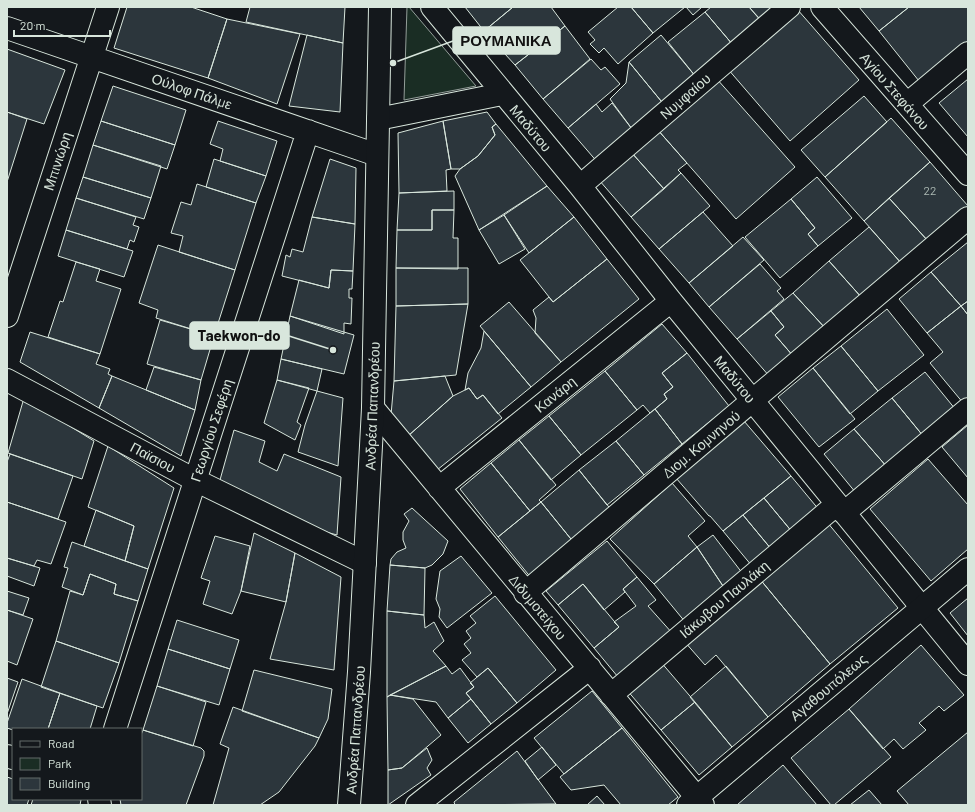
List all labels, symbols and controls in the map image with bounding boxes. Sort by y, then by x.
scale bar [14,12,110,38]
text: 20 m [20,18,46,32]
callout: ΡΟΥΜΑΝΙΚΑ [453,27,560,54]
text: ΡΟΥΜΑΝΙΚΑ [460,31,552,49]
street label: Αγίου Στεφάνου [857,49,933,133]
street label: Ούλοφ Πάλμε [149,69,235,113]
street label: Νυμφαίου [656,70,714,122]
street label: Μαδύτου [506,101,556,155]
street label: Μπινιώρη [40,130,74,192]
house number: 22 [924,183,936,197]
callout: Taekwon-do [190,322,289,349]
text: Taekwon-do [197,326,281,344]
street label: Ανδρέα Παπανδρέου [361,341,383,471]
street label: Μαδύτου [711,352,759,406]
street label: Κανάρη [531,372,579,416]
street label: Γεωργίου Σεφέρη [186,376,236,484]
street label: Διομ. Κομνηνού [659,407,743,481]
street label: Παϊσιου [128,438,178,476]
street label: Ιάκωβου Παυλάκη [676,557,772,641]
street label: Διδυμοτείχου [506,571,570,643]
street label: Αγαθουπόλεως [786,650,870,724]
street label: Ανδρέα Παπανδρέου [342,665,368,795]
legend [12,728,142,800]
text: Road [48,736,75,750]
text: Park [48,756,72,770]
text: Building [48,776,90,790]

